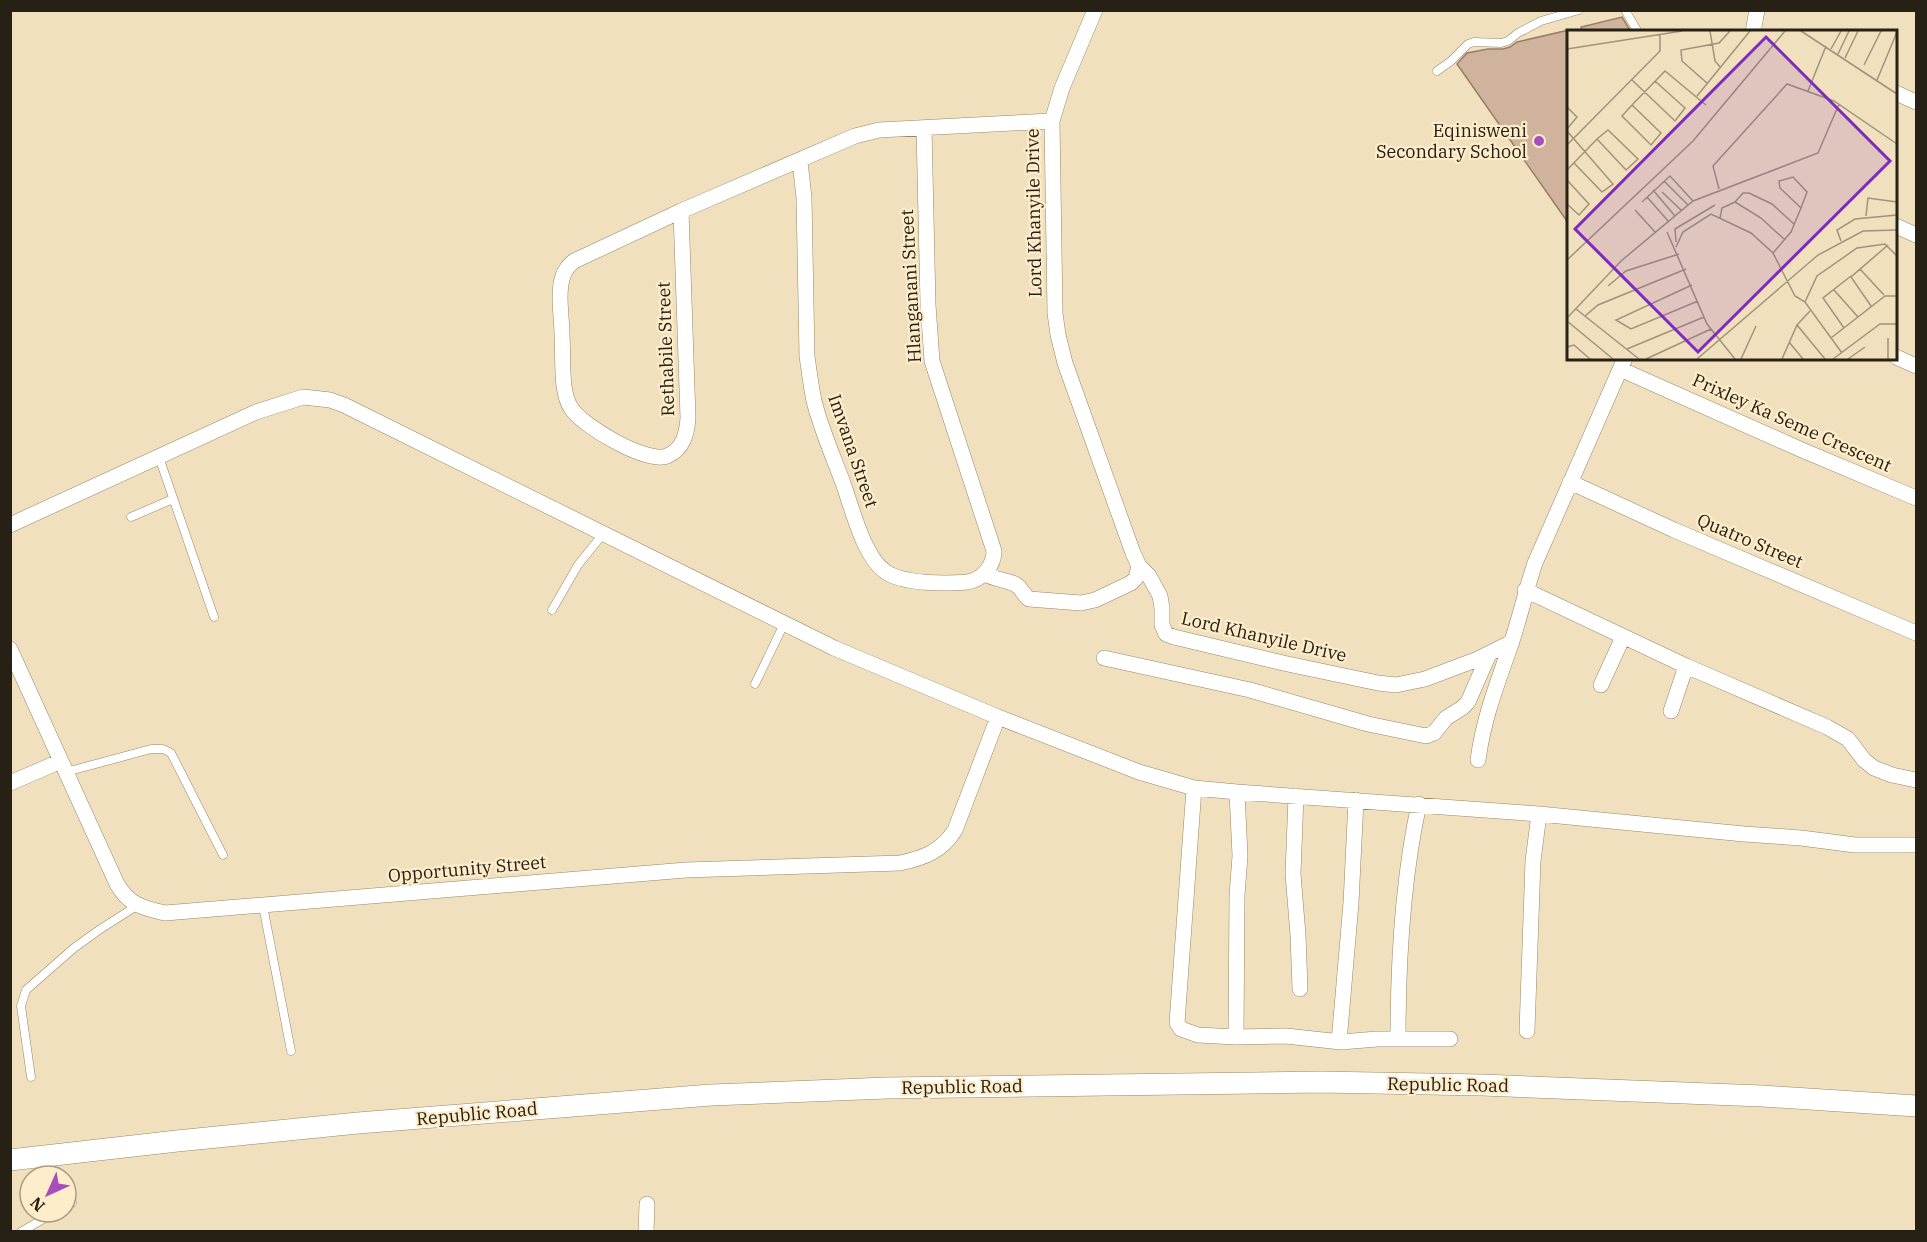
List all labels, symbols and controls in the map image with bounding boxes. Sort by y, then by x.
inset map [1567,30,1897,360]
place label: Eqinisweni Secondary School [1376,119,1527,163]
street label: Lord Khanyile Drive [1021,128,1046,298]
marker: Eqinisweni Secondary School [1532,134,1546,148]
street label: Hlanganani Street [895,209,926,363]
street label: Rethabile Street [652,281,679,417]
street label: Prixley Ka Seme Crescent [1689,368,1895,477]
street label: Imvana Street [823,391,884,511]
street label: Quatro Street [1694,508,1807,573]
street label: Lord Khanyile Drive [1179,606,1349,667]
street label: Opportunity Street [387,850,547,887]
street label: Republic Road [1387,1072,1509,1097]
street label: Republic Road [901,1074,1023,1099]
street label: Republic Road [415,1097,539,1130]
north arrow [18,1164,78,1224]
text: N [26,1193,49,1216]

